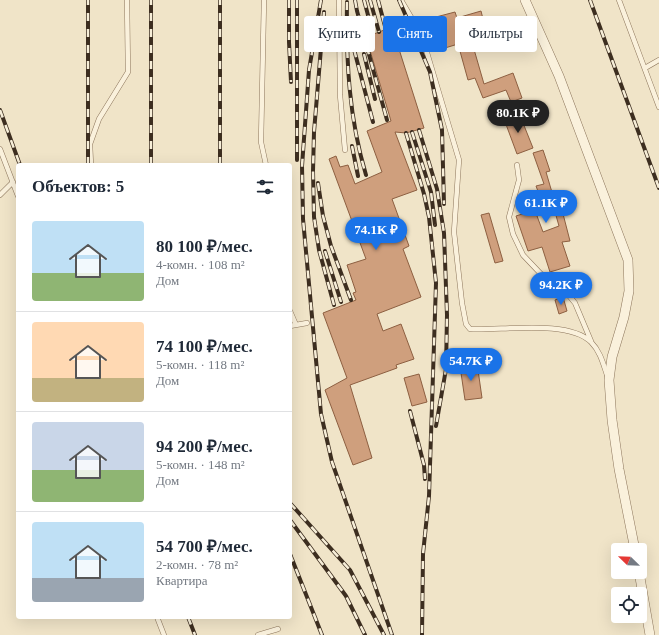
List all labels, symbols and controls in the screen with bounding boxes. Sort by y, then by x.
chip: Купить [304,16,375,52]
chip: Снять [383,16,447,52]
chip: Фильтры [455,16,537,52]
pin: 80.1K ₽ [481,100,555,134]
text: 80.1K ₽ [496,105,540,120]
icon: filters [254,176,276,198]
text: Объектов: 5 [32,177,124,196]
pin: 61.1K ₽ [509,190,583,224]
text: 61.1K ₽ [524,195,568,210]
pin: 74.1K ₽ [339,217,413,251]
text: 74.1K ₽ [354,222,398,237]
icon: home [64,237,112,285]
text: 80 100 ₽/мес. [156,237,253,256]
text: 4-комн. · 108 m² [156,257,245,272]
pin: 94.2K ₽ [524,272,598,306]
text: Дом [156,273,179,288]
text: 94.2K ₽ [539,277,583,292]
text: 74 100 ₽/мес. [156,337,253,356]
icon: home [64,338,112,386]
pin: 54.7K ₽ [434,348,508,382]
text: 54.7K ₽ [449,353,493,368]
text: 5-комн. · 118 m² [156,357,244,372]
text: Дом [156,373,179,388]
text: 94 200 ₽/мес. [156,437,253,456]
icon: home [64,438,112,486]
text: 5-комн. · 148 m² [156,457,245,472]
text: Дом [156,473,179,488]
text: 54 700 ₽/мес. [156,537,253,556]
icon: home [64,538,112,586]
north arrow [611,543,647,579]
map controls [611,543,647,623]
text: 2-комн. · 78 m² [156,557,238,572]
text: Квартира [156,573,208,588]
button: locate [611,587,647,623]

